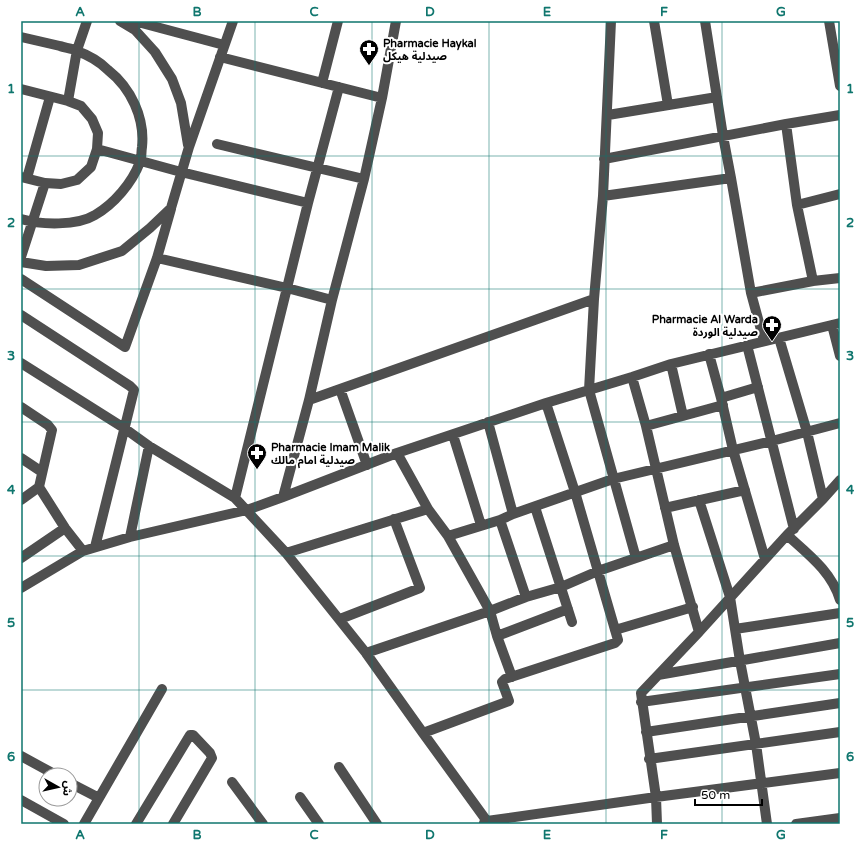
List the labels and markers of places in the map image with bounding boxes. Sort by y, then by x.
place label: Pharmacie Haykal صيدلية هيكل [383,37,477,63]
pharmacy icon: Pharmacie Haykal صيدلية هيكل [358,38,380,66]
place label: Pharmacie Al Warda صيدلية الوردة [652,313,758,339]
pharmacy icon: Pharmacie Al Warda صيدلية الوردة [761,314,783,342]
place label: Pharmacie Imam Malik صيدلية امام مالك [271,441,390,469]
pharmacy icon: Pharmacie Imam Malik صيدلية امام مالك [246,442,268,470]

